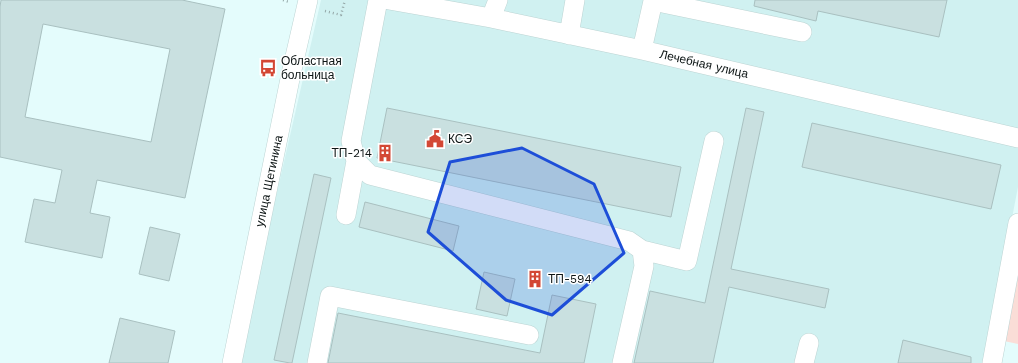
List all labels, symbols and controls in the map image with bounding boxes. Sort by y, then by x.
street label: Лечебная улица [658,47,750,81]
place label: Областная больница [281,54,342,82]
bus stop icon: Областная больница [258,58,278,78]
public building icon: КСЭ [425,129,445,149]
place label: КСЭ [448,132,472,146]
street label: улица Щетинина [252,134,286,228]
building icon: ТП-214 [375,143,395,163]
place label: ТП-214 [331,146,372,160]
building icon: ТП-594 [525,269,545,289]
place label: ТП-594 [548,272,592,286]

